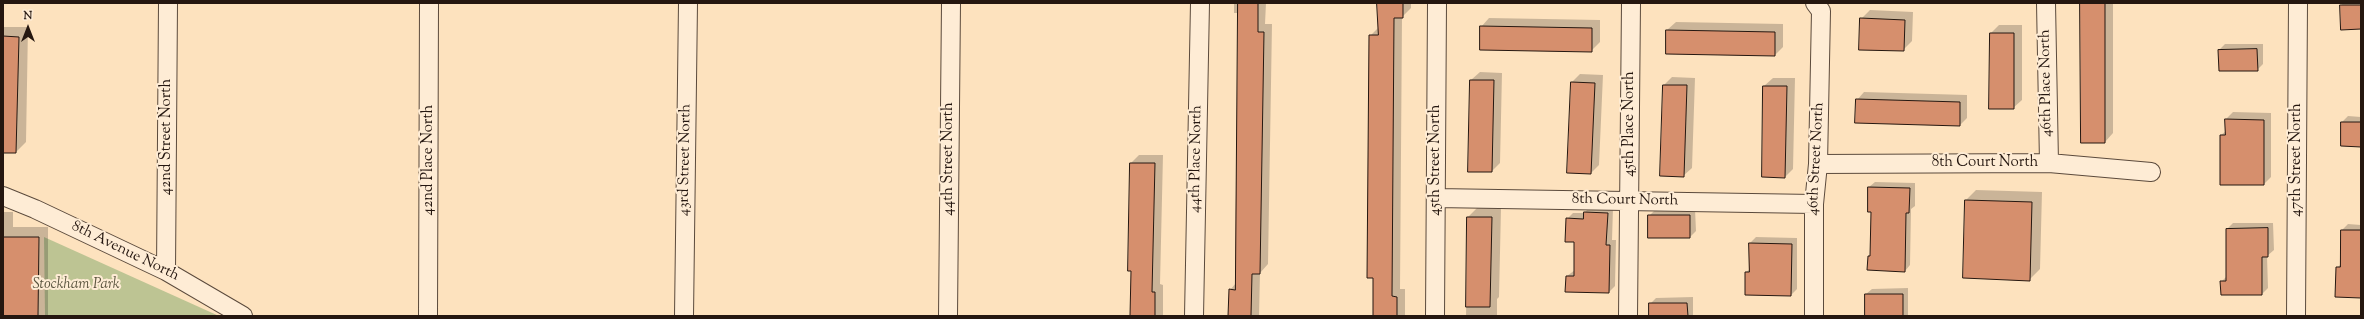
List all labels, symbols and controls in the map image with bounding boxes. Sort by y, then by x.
north arrow [8,8,48,48]
text: N [24,8,32,24]
street label: 46th Place North [2037,29,2057,137]
street label: 45th Place North [1621,71,1639,177]
street label: 42nd Street North [158,79,176,195]
street label: 44th Street North [940,102,958,216]
street label: 46th Street North [1805,102,1829,216]
street label: 47th Street North [2288,103,2306,217]
street label: 43rd Street North [676,104,696,216]
street label: 45th Street North [1427,104,1445,216]
street label: 42nd Place North [420,105,438,215]
street label: 44th Place North [1187,105,1207,213]
street label: 8th Court North [1932,154,2038,172]
street label: 8th Court North [1572,191,1678,211]
street label: 8th Avenue North [68,218,182,286]
park label: Stockham Park [32,276,120,294]

